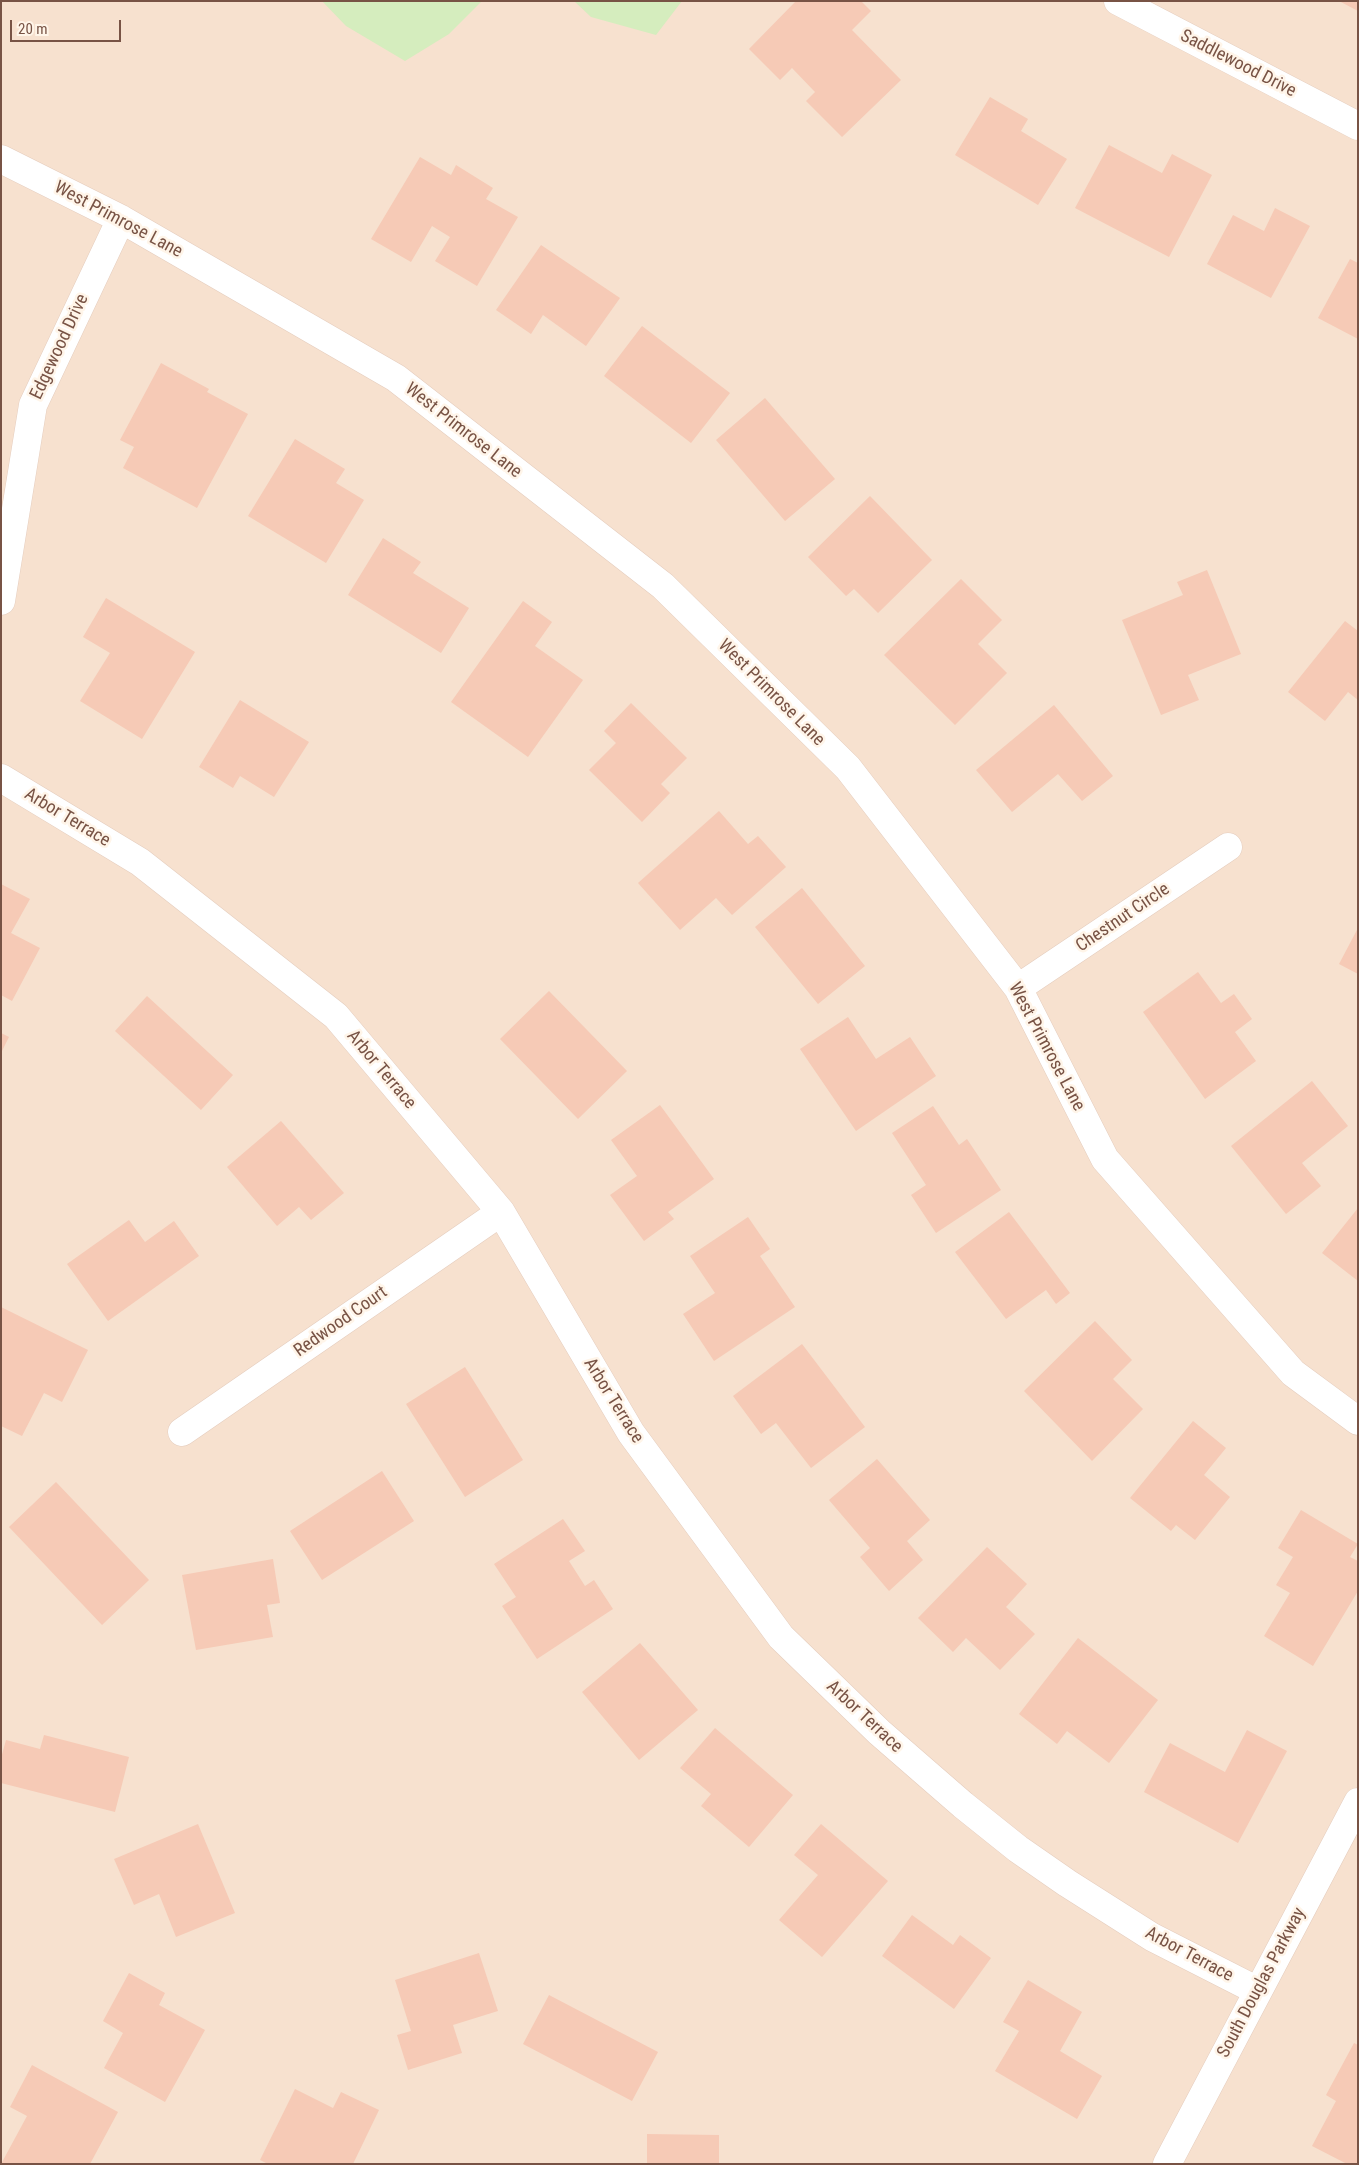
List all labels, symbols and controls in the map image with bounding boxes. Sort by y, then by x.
scale bar [12,10,124,42]
text: 20 m [18,20,48,38]
street label: Saddlewood Drive [1176,26,1300,102]
street label: West Primrose Lane [50,177,186,263]
street label: Edgewood Drive [26,291,94,403]
street label: West Primrose Lane [400,379,526,483]
street label: West Primrose Lane [713,635,829,751]
street label: Arbor Terrace [20,784,114,852]
street label: Chestnut Circle [1072,879,1174,957]
street label: West Primrose Lane [1003,979,1089,1115]
street label: Arbor Terrace [342,1026,420,1114]
street label: Redwood Court [290,1282,392,1362]
street label: Arbor Terrace [578,1354,648,1448]
street label: Arbor Terrace [821,1676,907,1758]
street label: South Douglas Parkway [1213,1904,1311,2062]
street label: Arbor Terrace [1141,1923,1237,1987]

